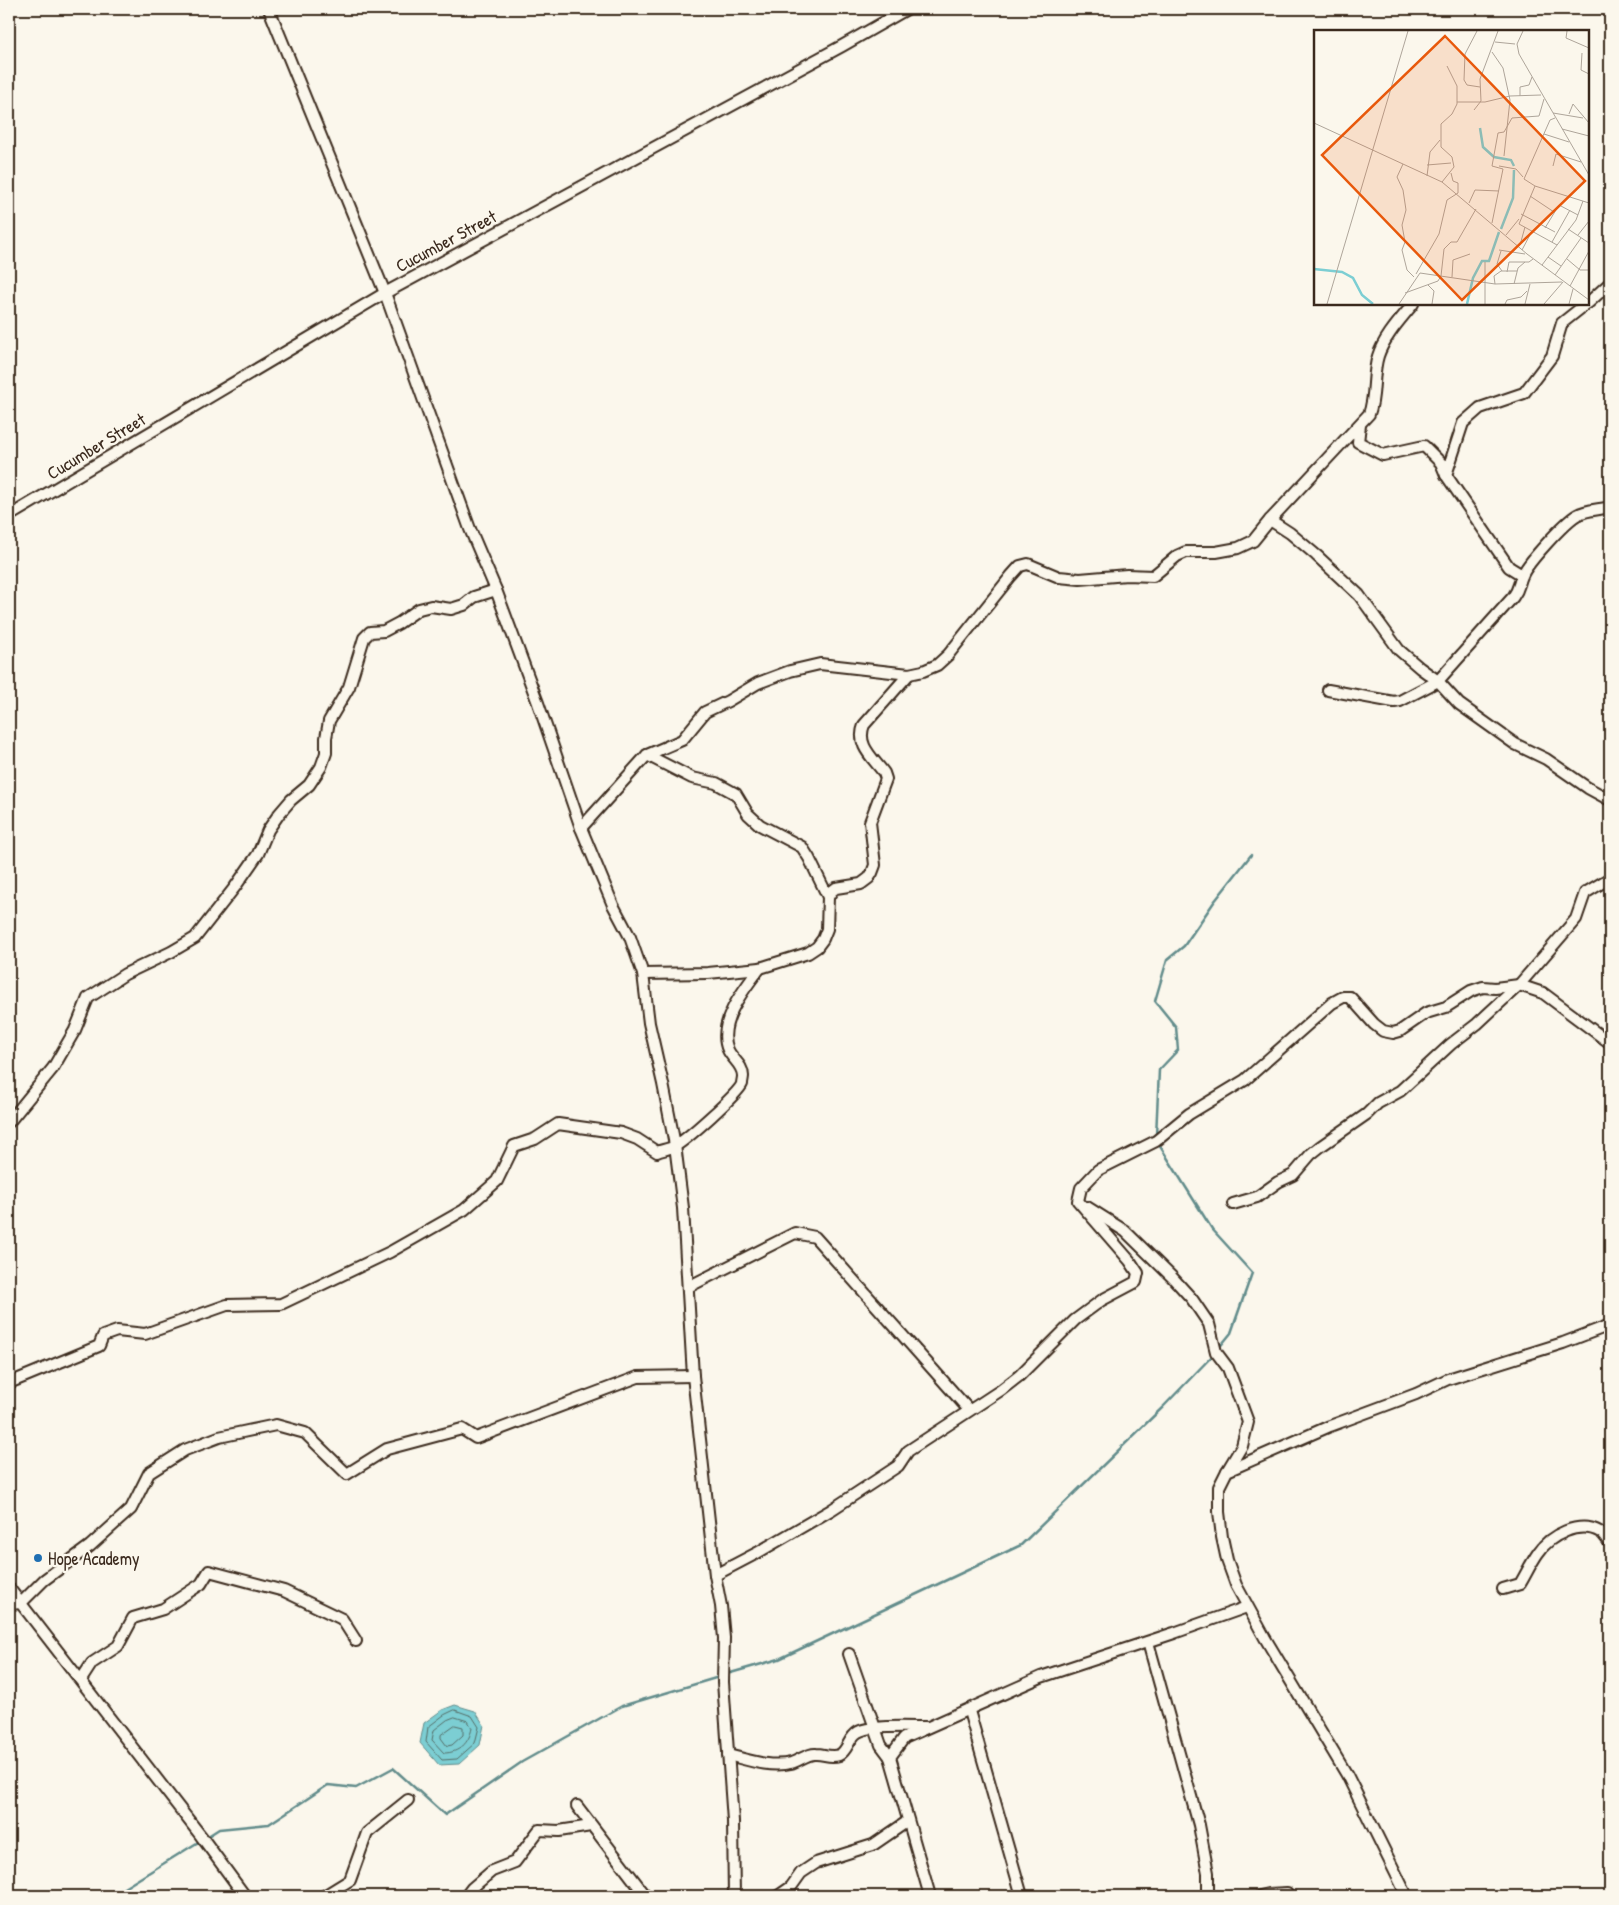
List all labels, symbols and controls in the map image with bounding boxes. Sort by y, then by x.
inset map [1314,30,1589,305]
street label: Cucumber Street [391,204,502,278]
street label: Cucumber Street [42,406,151,485]
place label: Hope Academy [48,1546,140,1571]
marker: Hope Academy [32,1552,44,1564]

